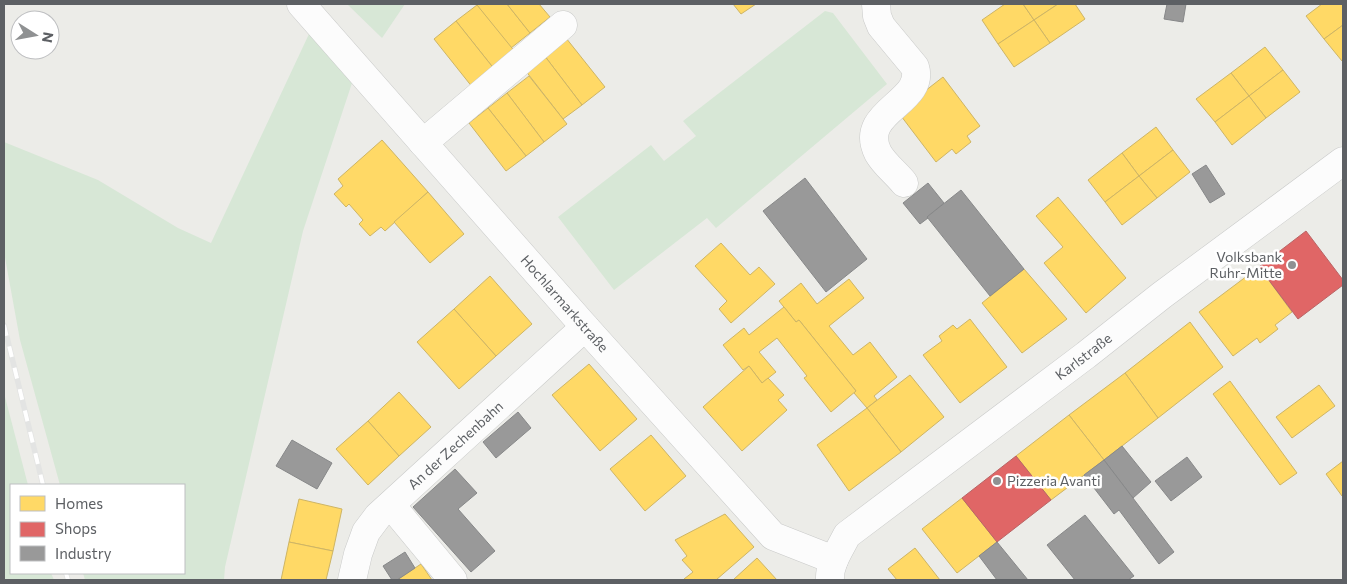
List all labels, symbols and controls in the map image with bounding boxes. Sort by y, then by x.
north arrow [10,10,60,60]
text: N [39,31,58,44]
place label: Volksbank Ruhr-Mitte [1210,248,1282,281]
street label: Hochlarmarkstraße [518,251,612,355]
marker: Volksbank Ruhr-Mitte [1286,259,1298,271]
street label: Karlstraße [1052,329,1115,383]
street label: An der Zechenbahn [404,397,506,493]
place label: Pizzeria Avanti [1007,472,1101,489]
marker: Pizzeria Avanti [991,475,1003,487]
legend [10,484,185,574]
text: Homes [55,494,103,512]
text: Shops [55,519,97,537]
text: Industry [55,544,112,562]

